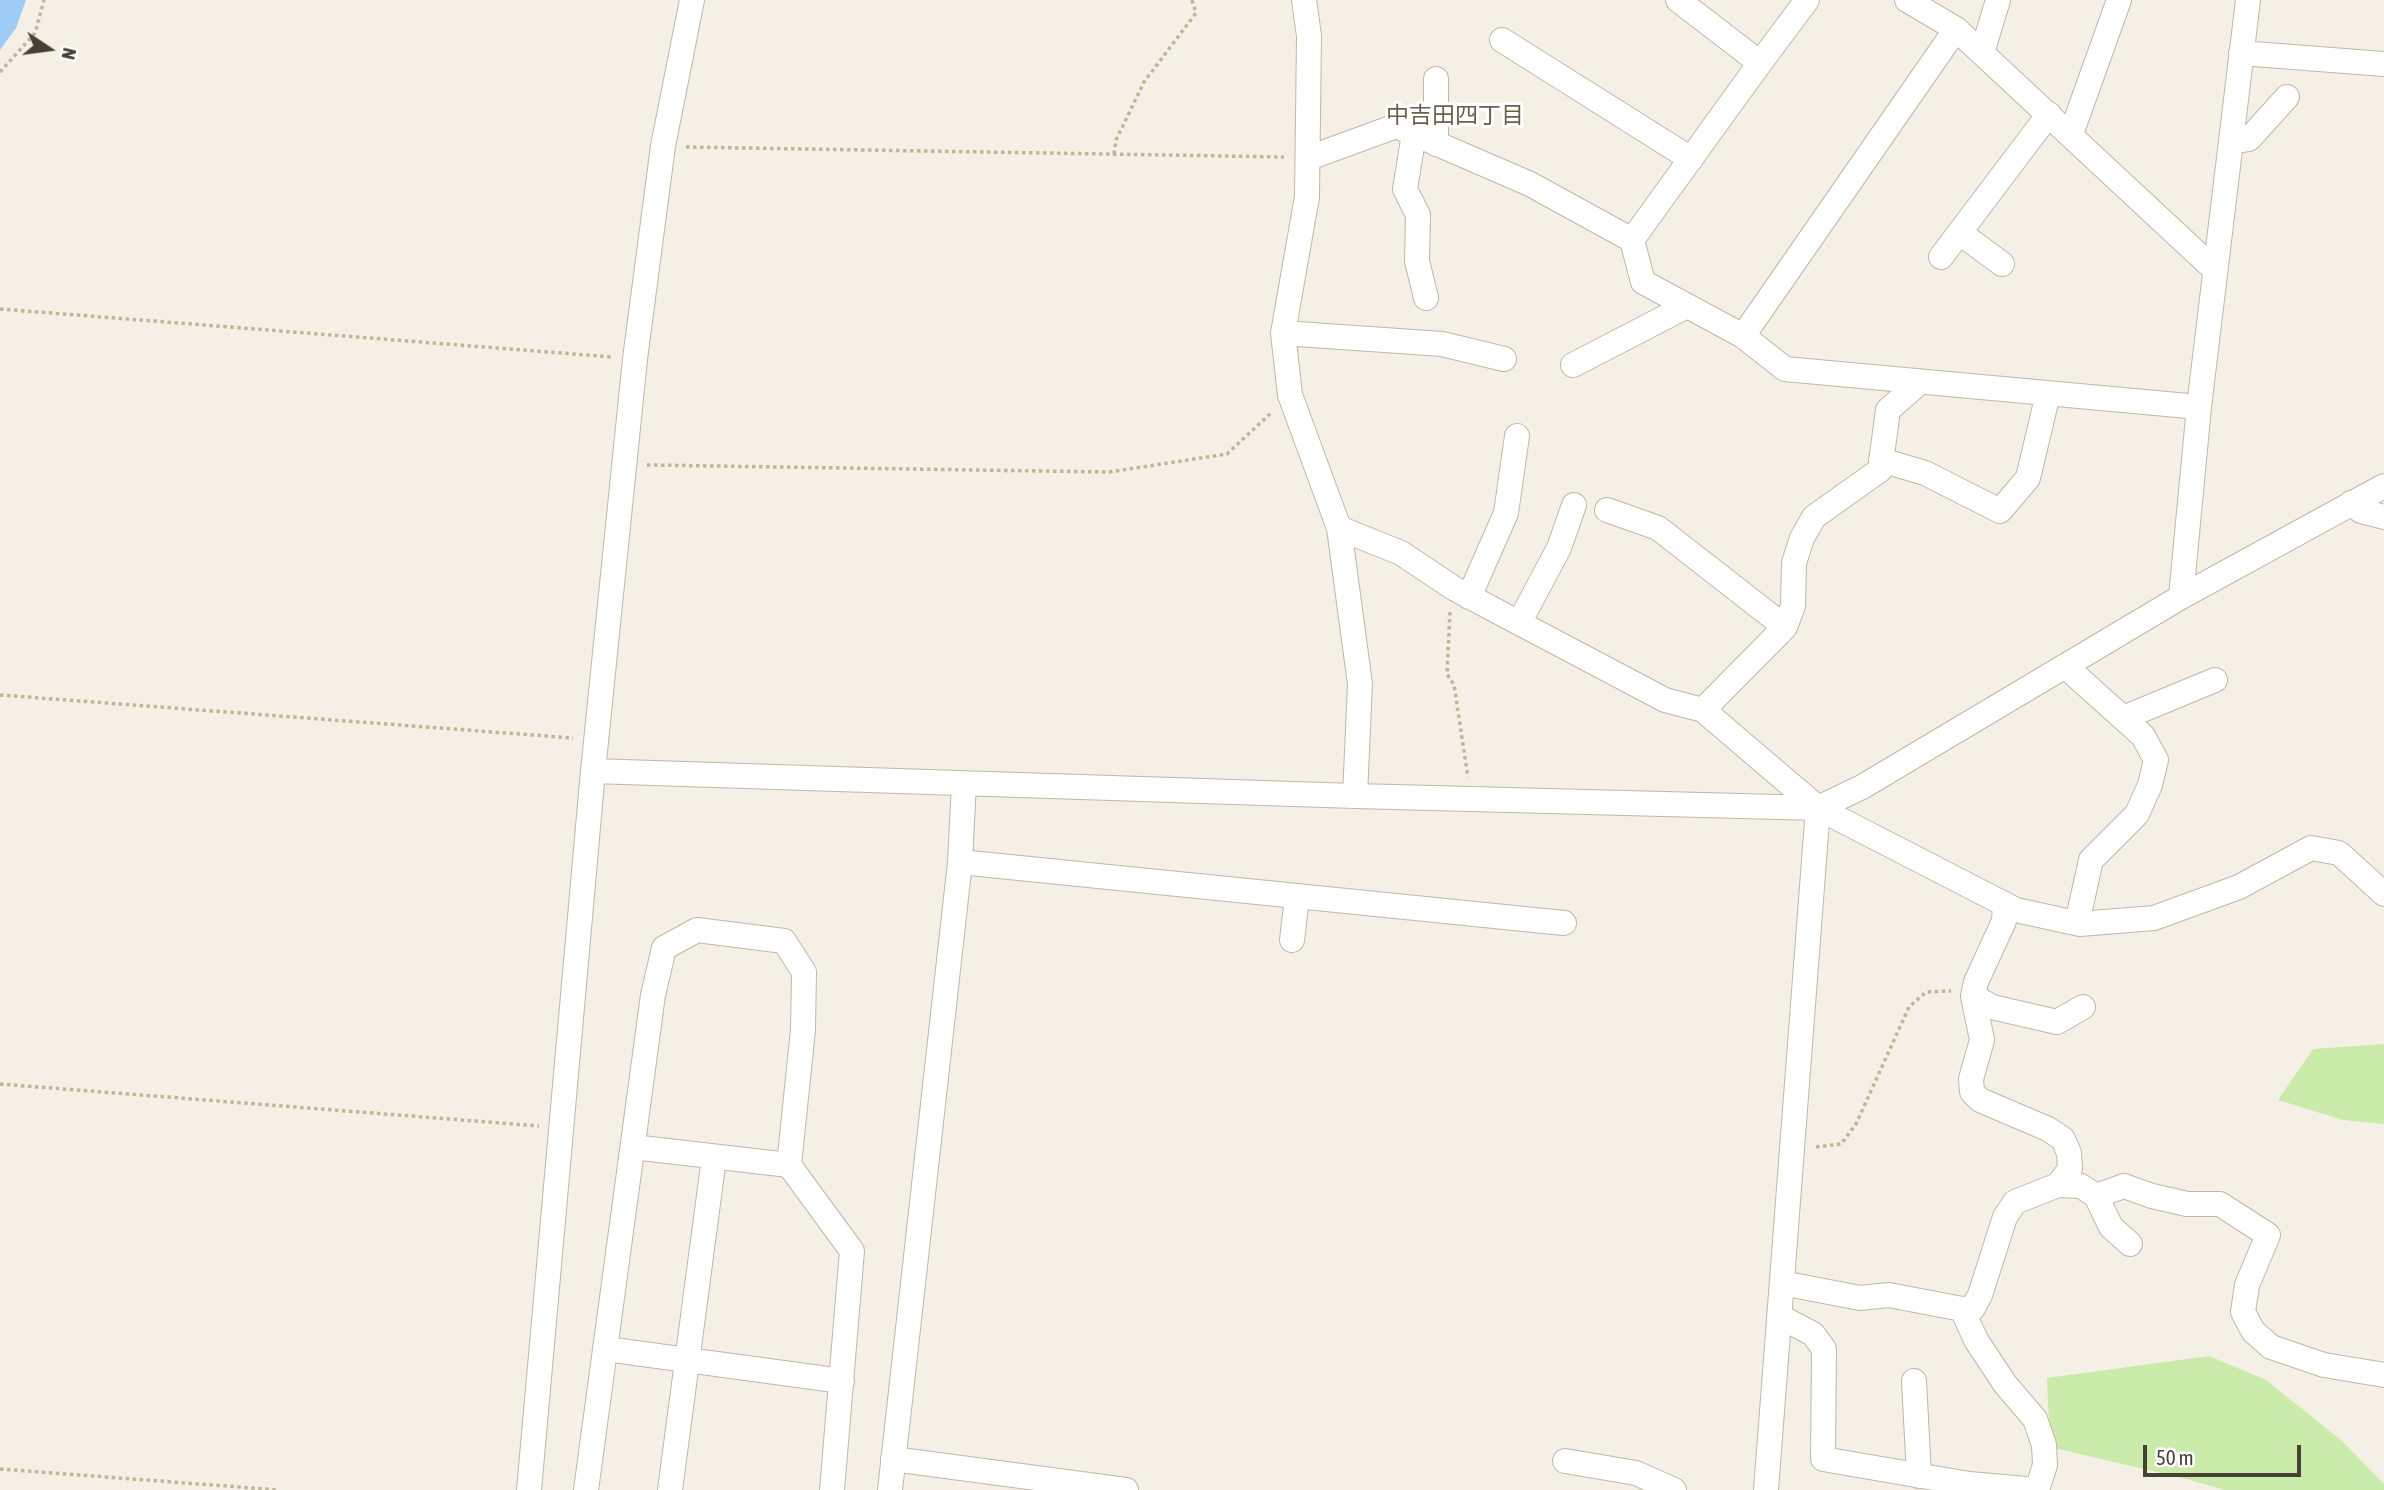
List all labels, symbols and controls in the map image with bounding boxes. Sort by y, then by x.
north arrow [14,14,84,84]
text: N [57,46,81,62]
district label: 中吉田四丁目 [1386,102,1524,130]
scale bar [2146,1430,2304,1474]
text: 50 m [2156,1445,2194,1469]

